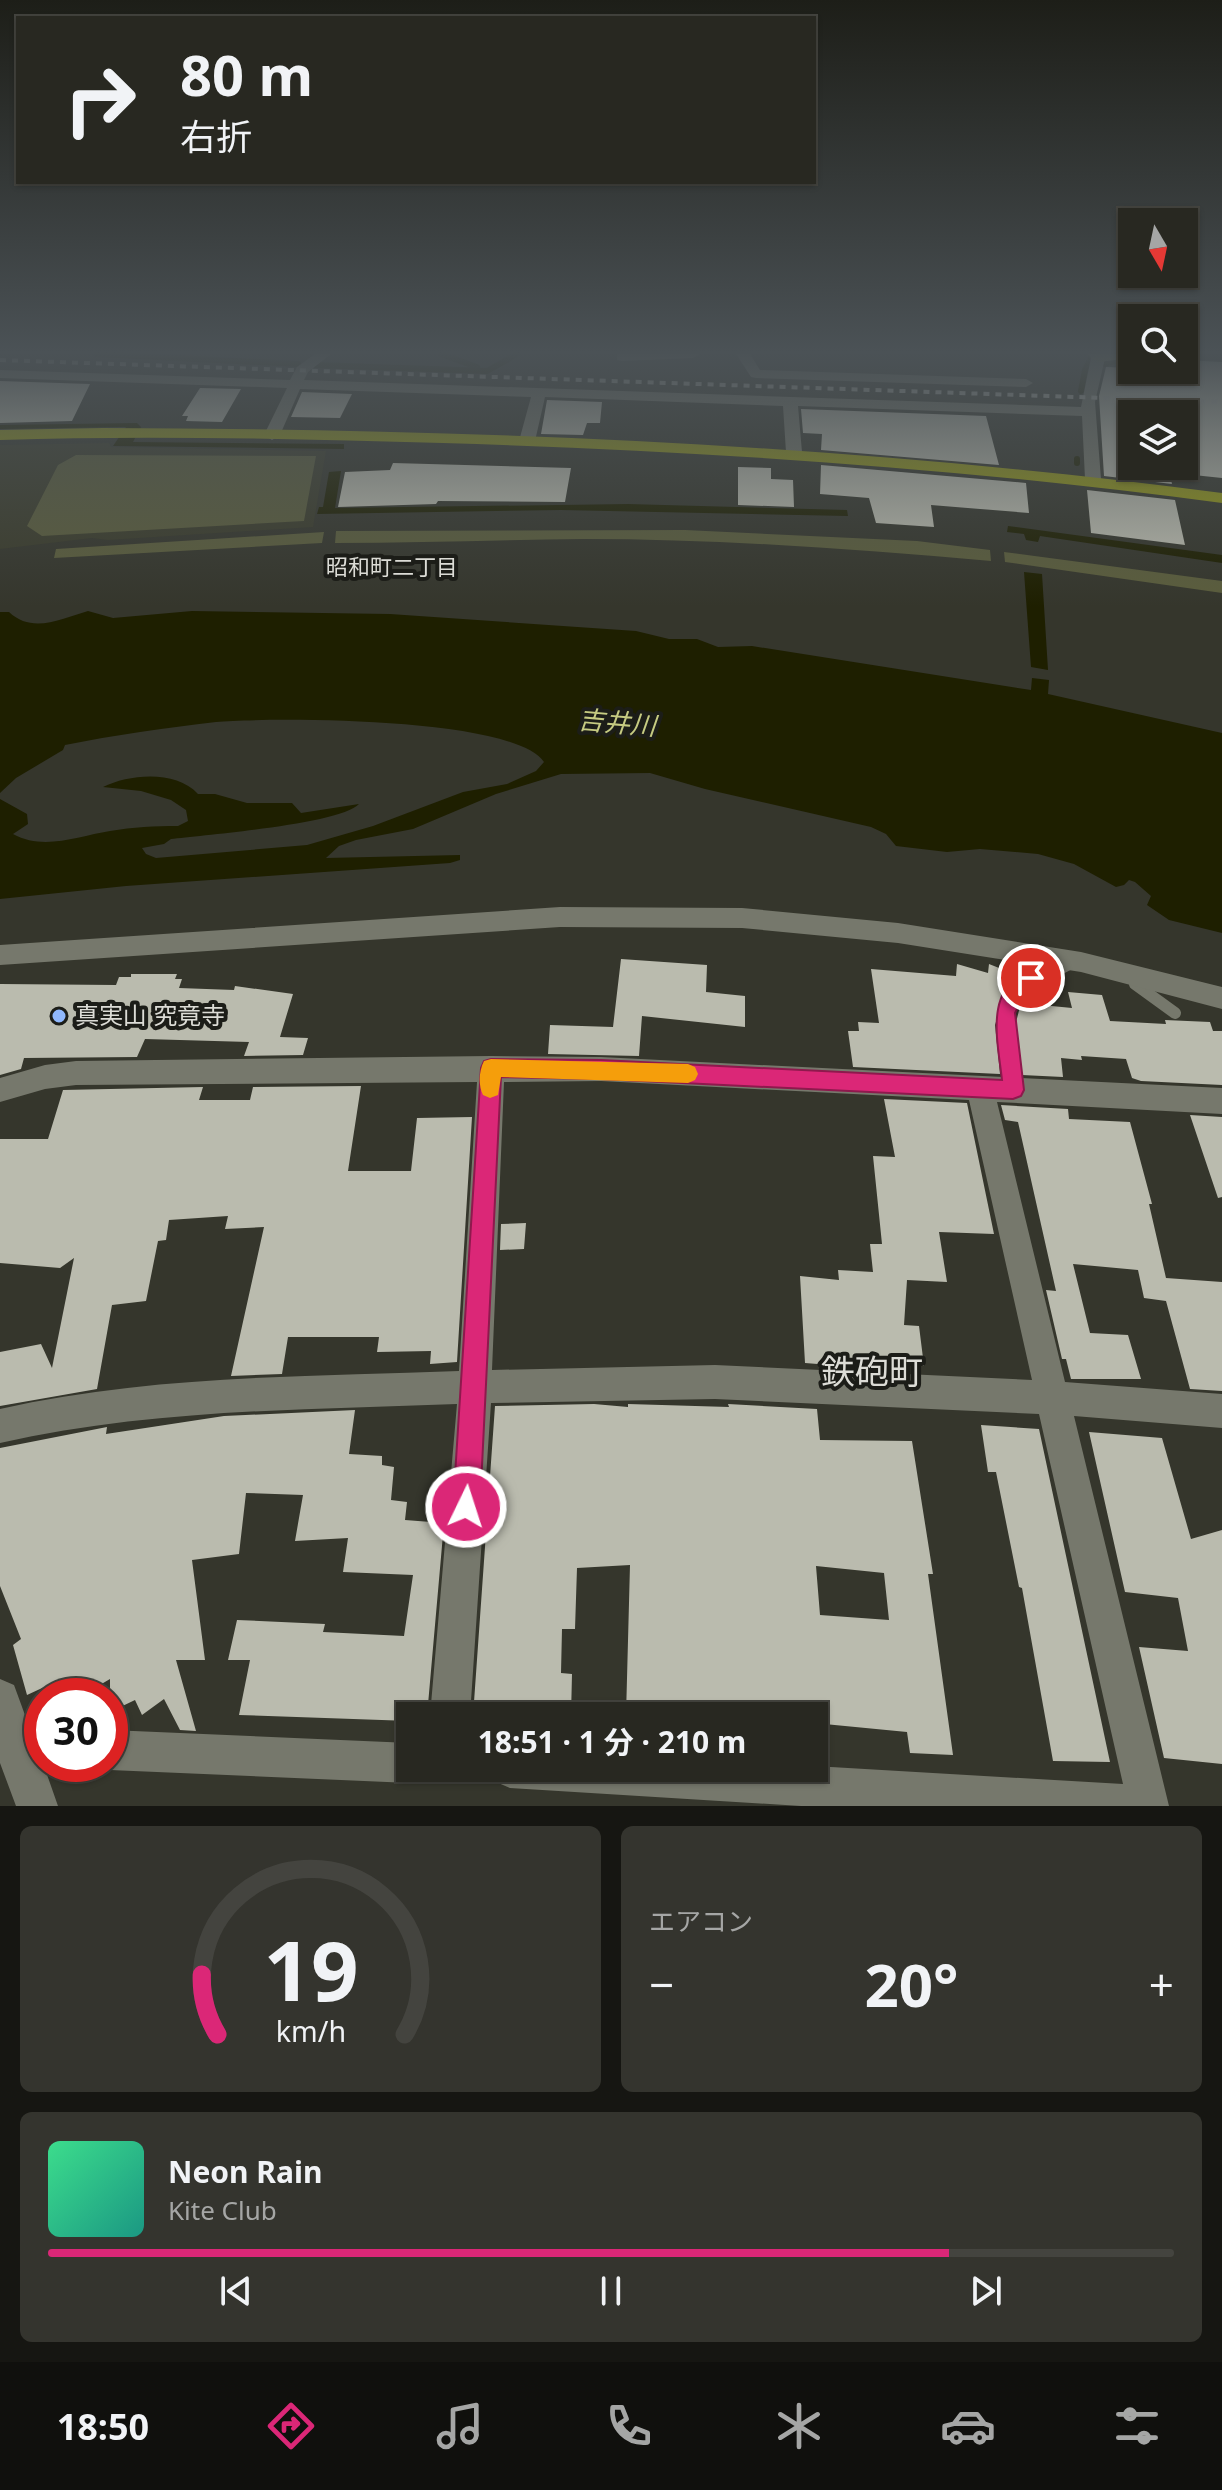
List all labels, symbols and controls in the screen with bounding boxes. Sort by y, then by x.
text: 80 m [180,36,313,112]
icon: right [48,48,152,152]
text: 右折 [180,112,252,161]
north arrow [1118,208,1198,288]
map controls [1118,208,1198,480]
button: search [1118,304,1198,384]
button: layers [1118,400,1198,480]
district label: 昭和町二丁目 [326,551,458,581]
water label: 吉井川 [577,701,660,744]
pin [997,944,1065,1012]
icon: arrive [1009,956,1053,1000]
place label: 真実山 究竟寺 [75,998,225,1031]
marker: 真実山 究竟寺 [50,1007,68,1025]
district label: 鉄砲町 [821,1348,923,1394]
position arrow [424,1465,508,1549]
speed limit sign: 30 [24,1678,128,1782]
text: 18:51 · 1 分 · 210 m [478,1721,746,1762]
text: エアコン [649,1903,753,1939]
text: 19 [263,1912,358,2025]
text: 20° [864,1943,959,2025]
text: − [649,1954,674,2014]
text: + [1149,1954,1174,2014]
text: km/h [275,2011,346,2050]
text: Neon Rain [168,2151,322,2192]
text: Kite Club [168,2192,277,2228]
icon: previous [214,2269,258,2313]
icon: pause [589,2269,633,2313]
icon: next [964,2269,1008,2313]
icon: directions [263,2398,319,2454]
icon: music [432,2398,488,2454]
icon: phone [601,2398,657,2454]
icon: climate [771,2398,827,2454]
icon: car [940,2398,996,2454]
icon: filters [1109,2398,1165,2454]
text: 18:50 [57,2402,149,2451]

